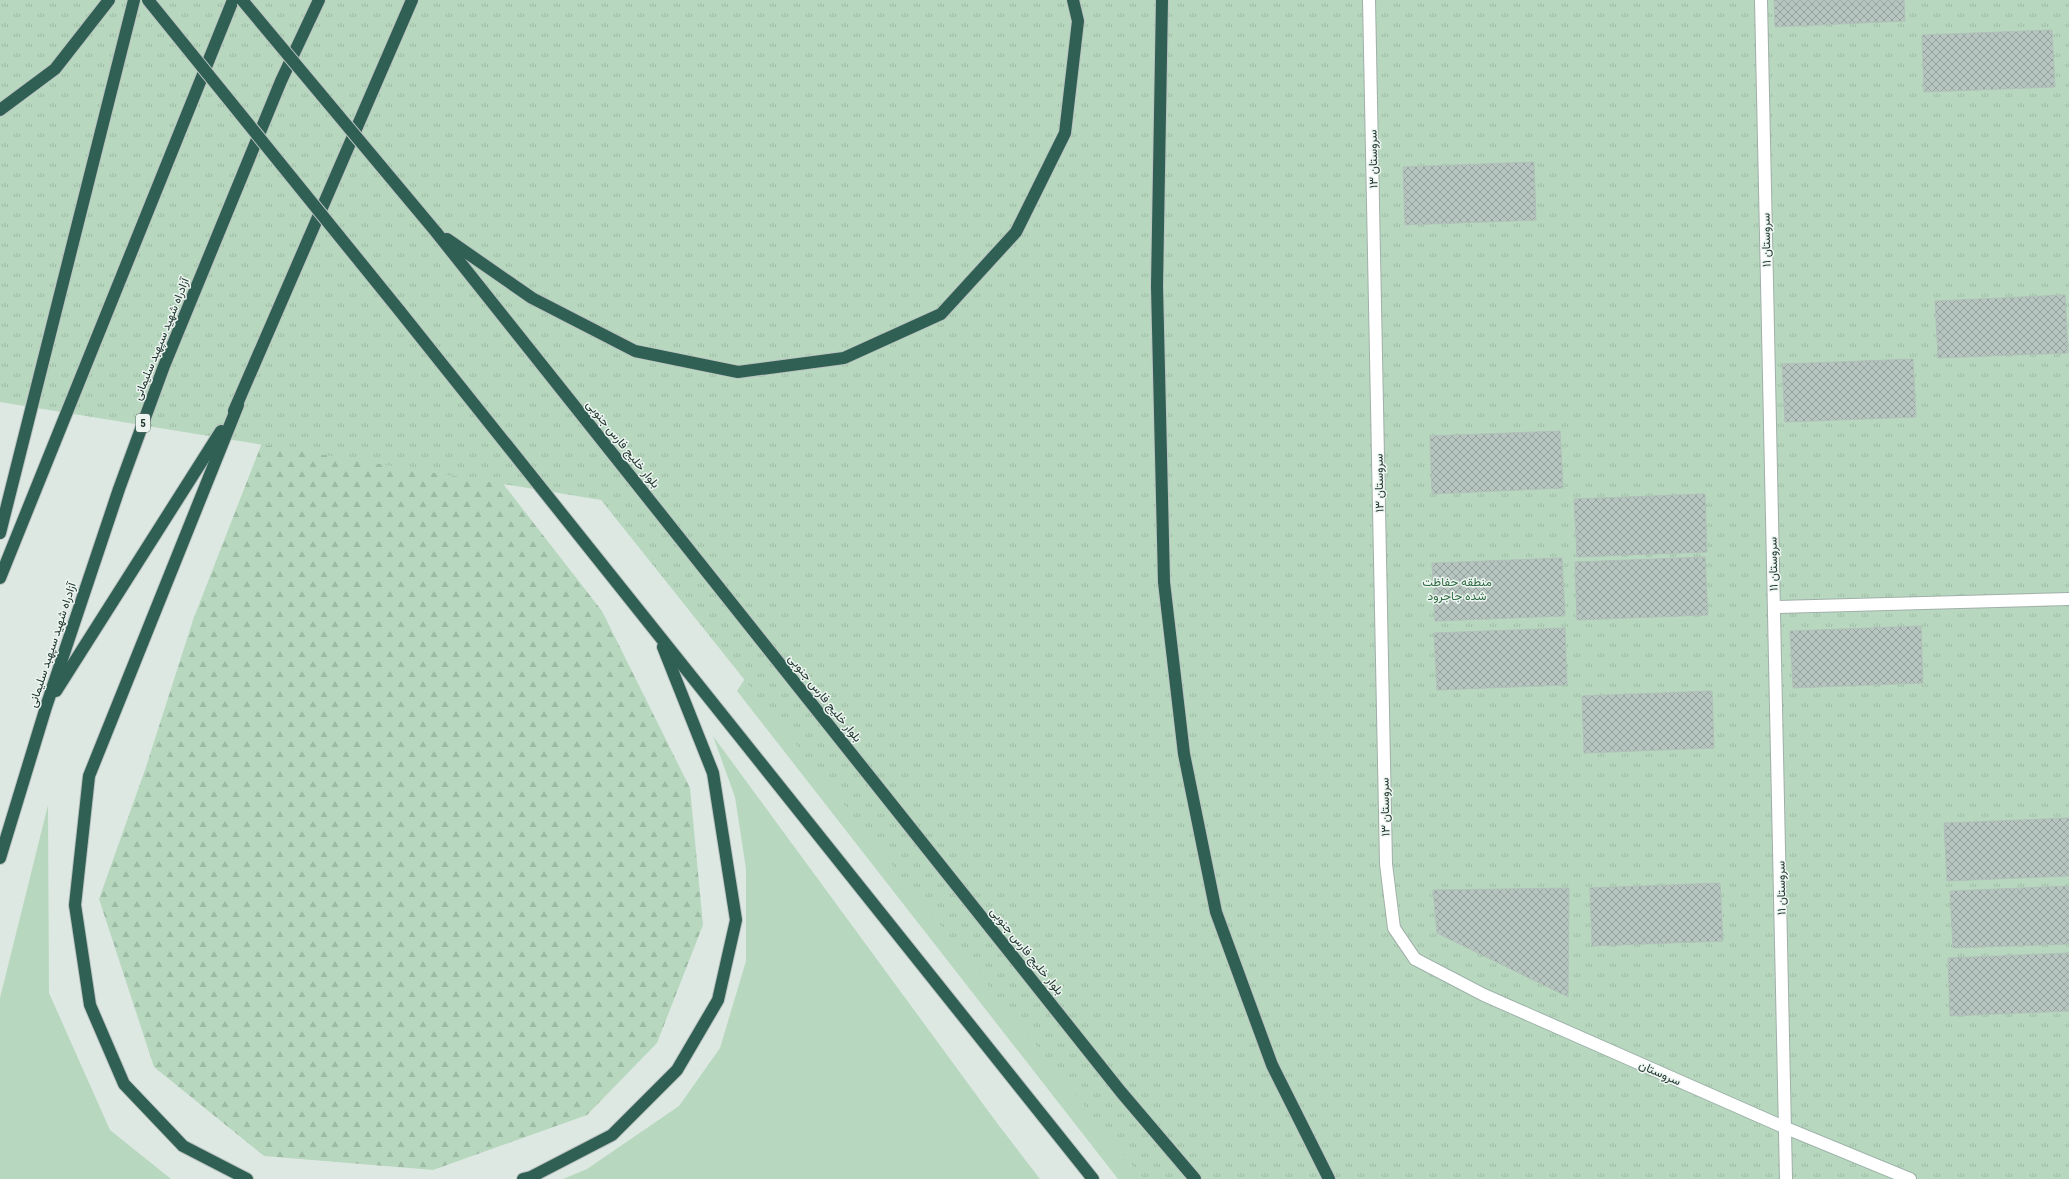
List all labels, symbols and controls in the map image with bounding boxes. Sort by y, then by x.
street label: سروستان ۱۳ [1365,130,1382,188]
street label: سروستان ۱۱ [1759,213,1774,267]
street label: آزادراه شهید سپهبد سلیمانی [130,275,193,403]
street label: بلوار خلیج فارس جنوبی [582,397,663,492]
road number: 5 [136,414,150,432]
street label: سروستان ۱۳ [1371,454,1388,512]
street label: سروستان ۱۱ [1766,537,1781,591]
park label: منطقه حفاظت شده جاجرود [1422,575,1492,604]
street label: آزادراه شهید سپهبد سلیمانی [25,580,80,710]
street label: بلوار خلیج فارس جنوبی [784,651,865,746]
street label: سروستان ۱۳ [1377,778,1394,836]
street label: سروستان ۱۱ [1774,861,1789,915]
street label: بلوار خلیج فارس جنوبی [986,904,1067,999]
street label: سروستان [1636,1058,1683,1089]

